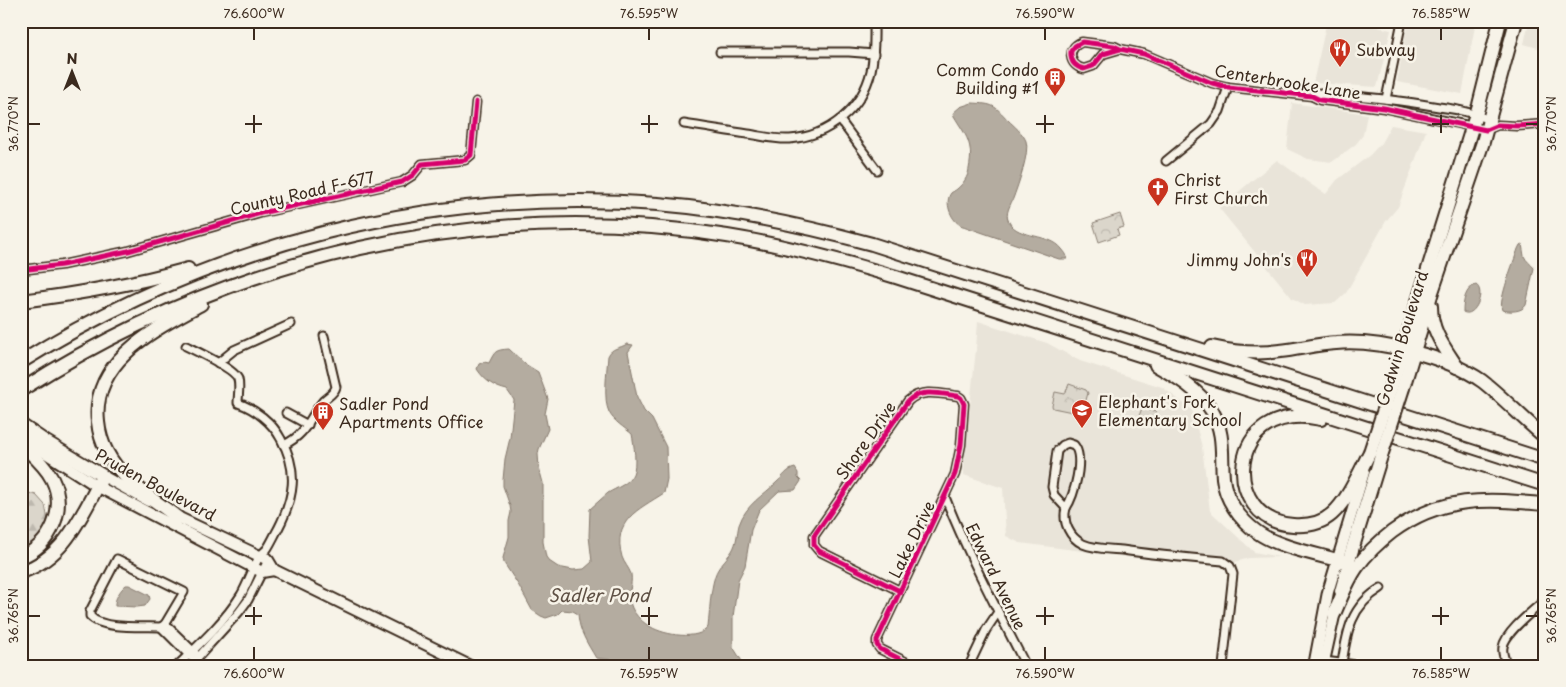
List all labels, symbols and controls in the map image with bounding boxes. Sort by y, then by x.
text: 76.600°W [224,4,285,22]
text: 76.595°W [620,4,679,22]
text: 76.590°W [1015,4,1075,22]
text: 76.585°W [1412,4,1471,22]
restaurant icon: Subway [1328,37,1352,68]
place label: Subway [1356,37,1415,61]
north arrow [48,48,98,98]
text: N [66,48,78,69]
place label: Comm Condo Building #1 [936,57,1039,99]
street label: Centerbrooke Lane [1213,58,1363,104]
building icon: Comm Condo Building #1 [1043,66,1067,97]
text: 36.770°N [4,96,22,152]
text: 36.770°N [1542,96,1560,152]
street label: County Road F-677 [227,164,377,220]
place label: Christ First Church [1174,167,1268,209]
church icon: Christ First Church [1146,176,1170,207]
place label: Jimmy John's [1187,247,1291,271]
restaurant icon: Jimmy John's [1295,247,1319,278]
street label: Godwin Boulevard [1369,267,1433,409]
place label: Elephant's Fork Elementary School [1098,389,1242,431]
place label: Sadler Pond Apartments Office [339,391,484,433]
street label: Shore Drive [829,396,901,484]
school or university icon: Elephant's Fork Elementary School [1070,398,1094,429]
building icon: Sadler Pond Apartments Office [311,400,335,431]
street label: Pruden Boulevard [91,442,221,526]
street label: Lake Drive [882,496,940,582]
street label: Edward Avenue [961,519,1033,634]
water label: Sadler Pond [548,581,653,608]
text: 36.765°N [4,588,22,644]
text: 36.765°N [1542,588,1560,644]
text: 76.600°W [224,664,285,682]
text: 76.595°W [620,664,679,682]
text: 76.590°W [1015,664,1075,682]
text: 76.585°W [1412,664,1471,682]

